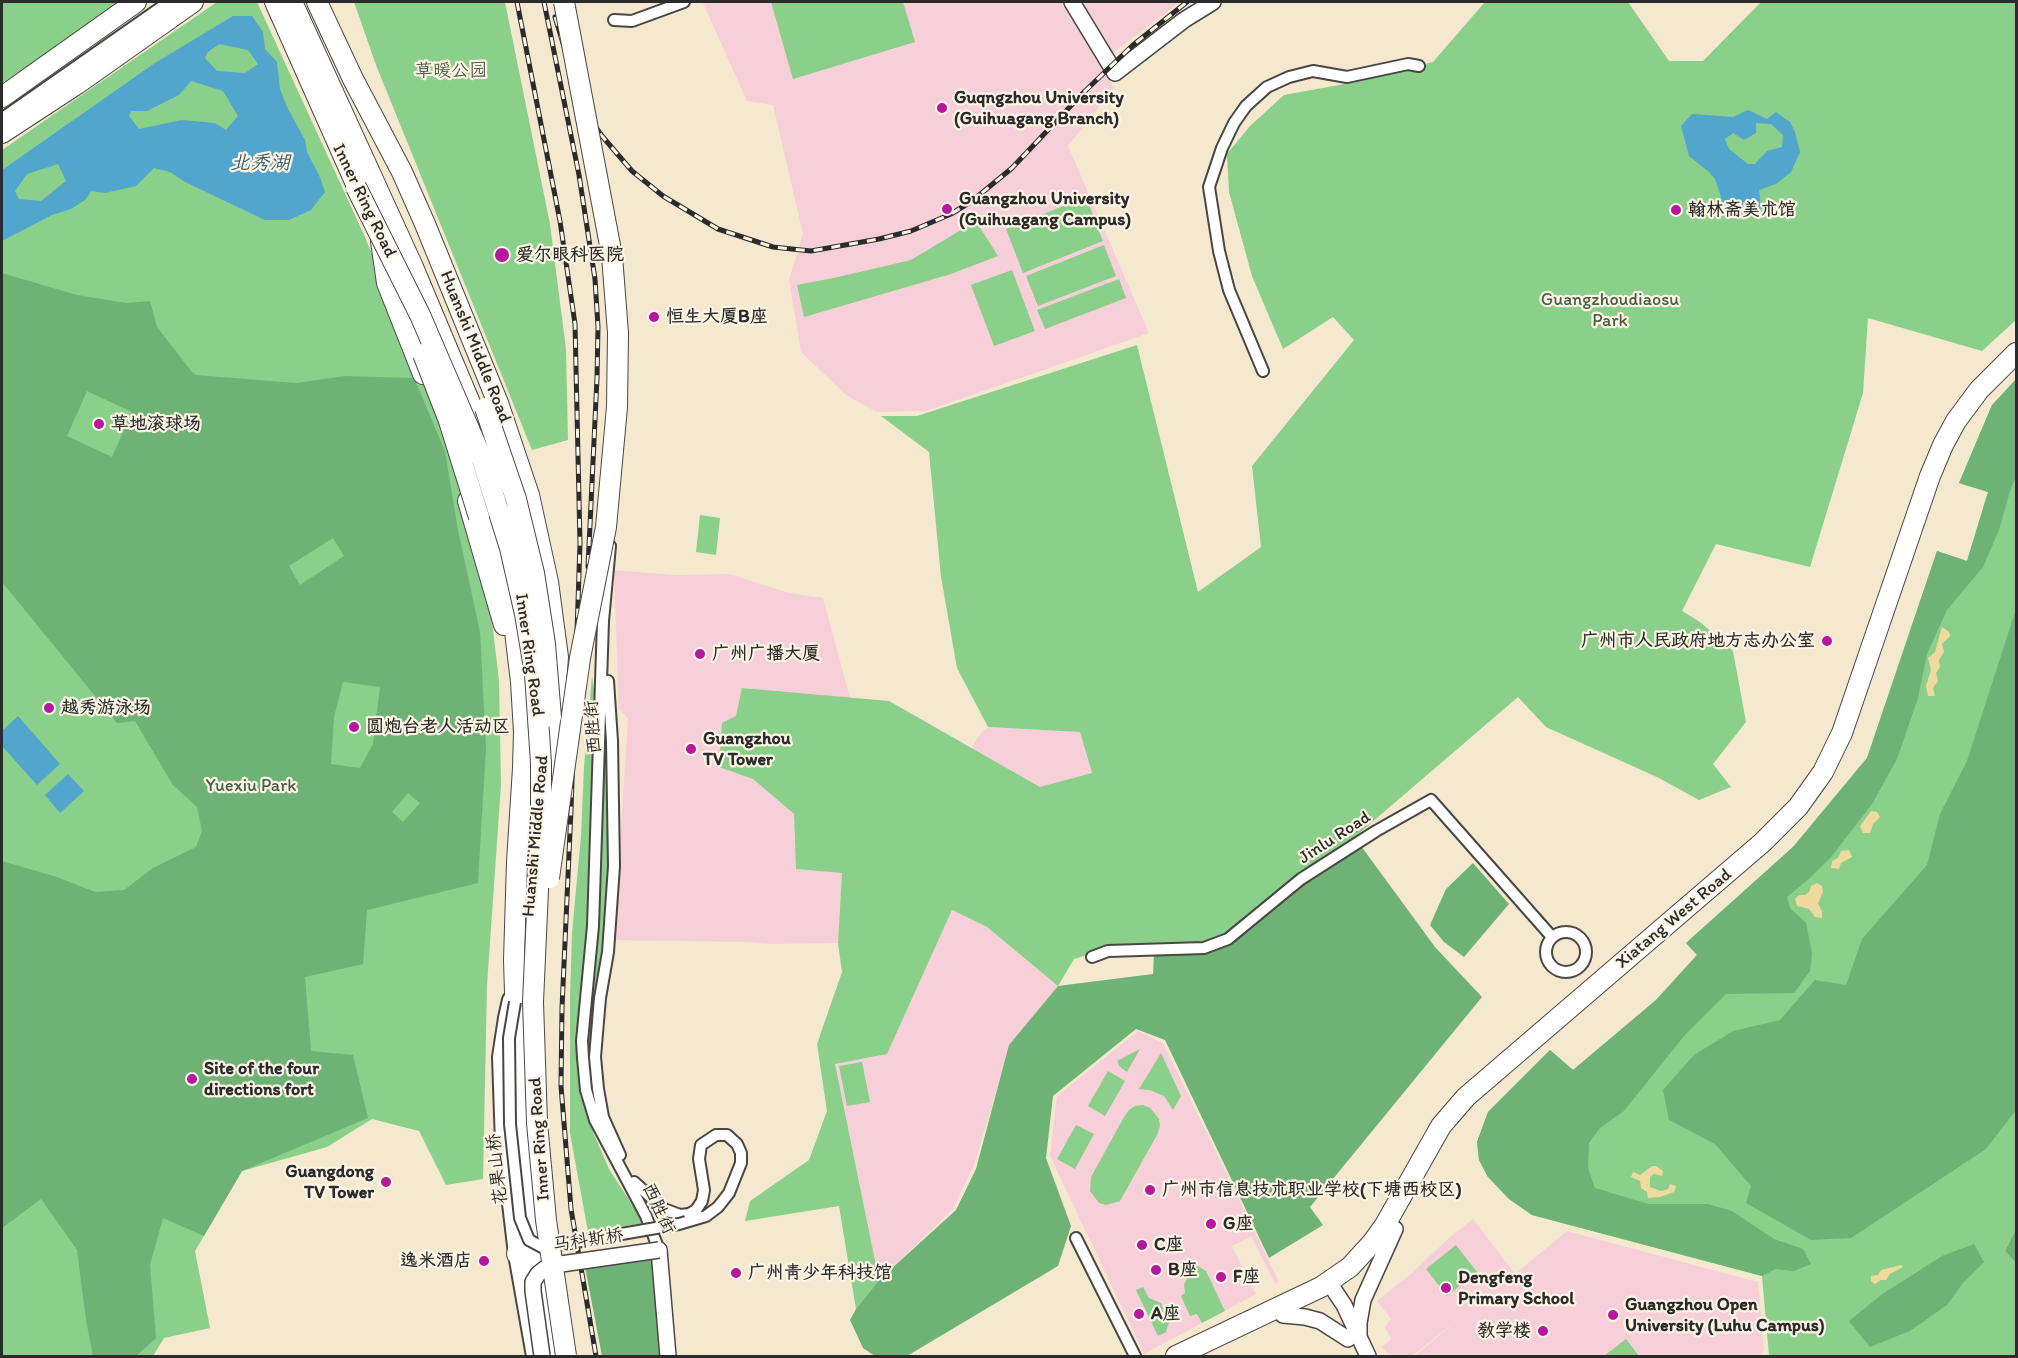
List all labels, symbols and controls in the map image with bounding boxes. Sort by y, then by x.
park label: 草暖公园 [415,60,487,82]
place label: Guqngzhou University (Guihuagang Branch) [954,87,1124,130]
marker: Guqngzhou University (Guihuagang Branch) [935,101,949,115]
street label: Inner Ring Road [327,141,401,261]
water label: 北秀湖 [230,152,290,176]
place label: Guangzhou University (Guihuagang Campus) [959,188,1131,230]
place label: 翰林斋美术馆 [1688,199,1796,221]
marker: Guangzhou University (Guihuagang Campus) [940,202,954,216]
marker: 翰林斋美术馆 [1669,203,1683,217]
place label: 爱尔眼科医院 [516,244,624,266]
marker: 爱尔眼科医院 [493,246,511,264]
street label: Huanshi Middle Road [435,268,515,426]
park label: Guangzhoudiaosu Park [1541,289,1679,332]
place label: 恒生大厦B座 [666,306,768,328]
marker: 恒生大厦B座 [647,310,661,324]
place label: 草地滚球场 [111,413,201,435]
marker: 草地滚球场 [92,417,106,431]
street label: Inner Ring Road [510,592,548,718]
place label: 广州市人民政府地方志办公室 [1581,630,1815,652]
marker: 广州市人民政府地方志办公室 [1820,634,1834,648]
place label: 广州广播大厦 [712,643,820,665]
marker: 广州广播大厦 [693,647,707,661]
place label: 越秀游泳场 [61,697,151,719]
street label: 西胜街 [581,699,607,755]
marker: 越秀游泳场 [42,701,56,715]
place label: 圆炮台老人活动区 [366,716,510,738]
marker: 圆炮台老人活动区 [347,720,361,734]
place label: Guangzhou TV Tower [703,728,791,771]
marker: Guangzhou TV Tower [684,742,698,756]
street label: Huanshi Middle Road [518,754,554,918]
park label: Yuexiu Park [206,775,296,797]
street label: Jinlu Road [1295,807,1375,869]
street label: Xiatang West Road [1612,864,1736,974]
place label: Site of the four directions fort [204,1058,319,1100]
marker: Site of the four directions fort [185,1072,199,1086]
street label: Inner Ring Road [525,1076,555,1202]
street label: 花果山桥 [483,1132,513,1206]
place label: Guangdong TV Tower [285,1161,374,1204]
marker: Guangdong TV Tower [379,1175,393,1189]
place label: 广州市信息技术职业学校(下塘西校区) [1162,1179,1462,1201]
street label: 西胜街 [637,1180,679,1238]
marker: 广州市信息技术职业学校(下塘西校区) [1143,1183,1157,1197]
place label: G座 [1223,1213,1253,1235]
marker: G座 [1204,1217,1218,1231]
street label: 马科斯桥 [551,1225,625,1257]
place label: C座 [1154,1234,1184,1256]
marker: C座 [1135,1238,1149,1252]
place label: 逸米酒店 [400,1250,472,1272]
marker: 逸米酒店 [477,1254,491,1268]
place label: B座 [1168,1259,1198,1281]
place label: 广州青少年科技馆 [748,1262,892,1284]
marker: B座 [1149,1263,1163,1277]
marker: 广州青少年科技馆 [729,1266,743,1280]
place label: F座 [1233,1266,1260,1288]
place label: Dengfeng Primary School [1458,1267,1574,1310]
marker: F座 [1214,1270,1228,1284]
marker: Dengfeng Primary School [1439,1281,1453,1295]
place label: Guangzhou Open University (Luhu Campus) [1625,1294,1825,1336]
place label: A座 [1151,1303,1181,1325]
marker: A座 [1132,1307,1146,1321]
marker: Guangzhou Open University (Luhu Campus) [1606,1308,1620,1322]
place label: 教学楼 [1477,1320,1531,1342]
marker: 教学楼 [1536,1324,1550,1338]

